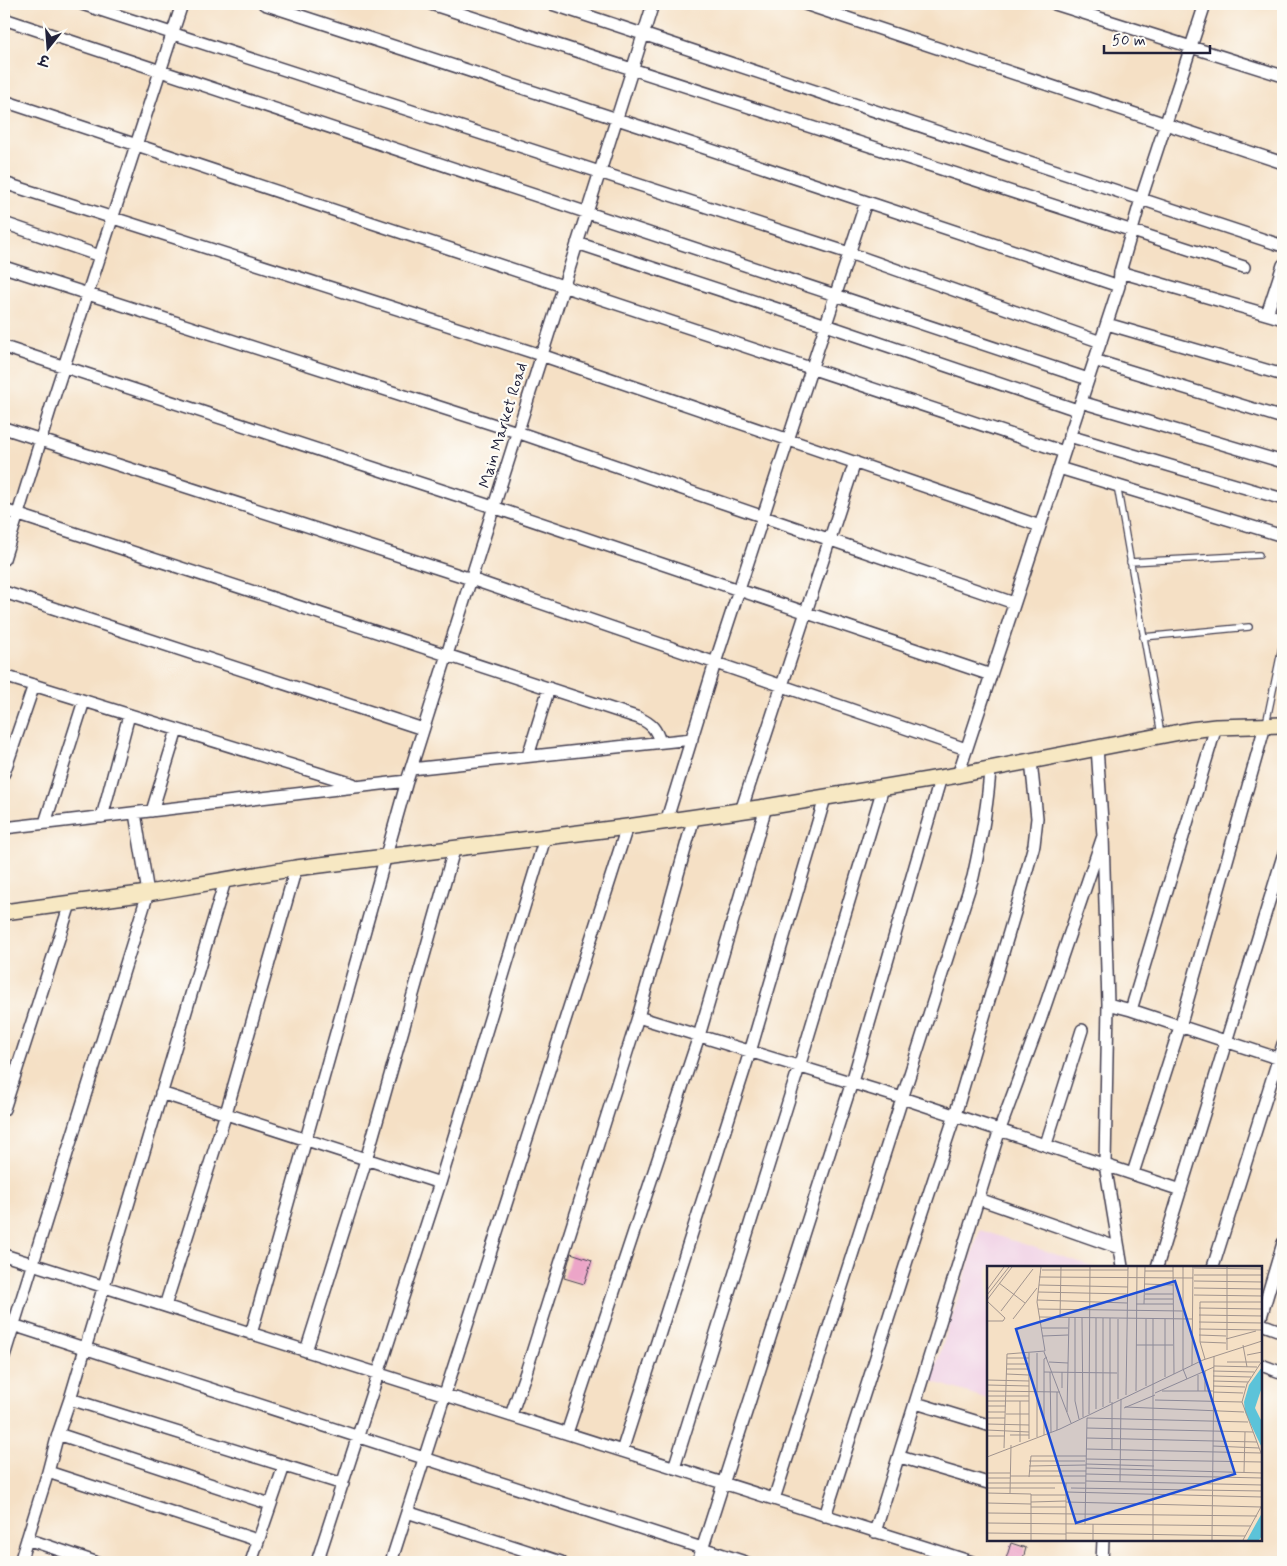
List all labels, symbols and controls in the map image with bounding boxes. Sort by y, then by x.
north arrow [22,22,72,72]
scale bar [1104,22,1211,54]
text: 50 m [1112,31,1146,51]
text: उ [36,49,53,70]
street label: Main Market Road [474,360,533,491]
inset map [987,1266,1262,1541]

